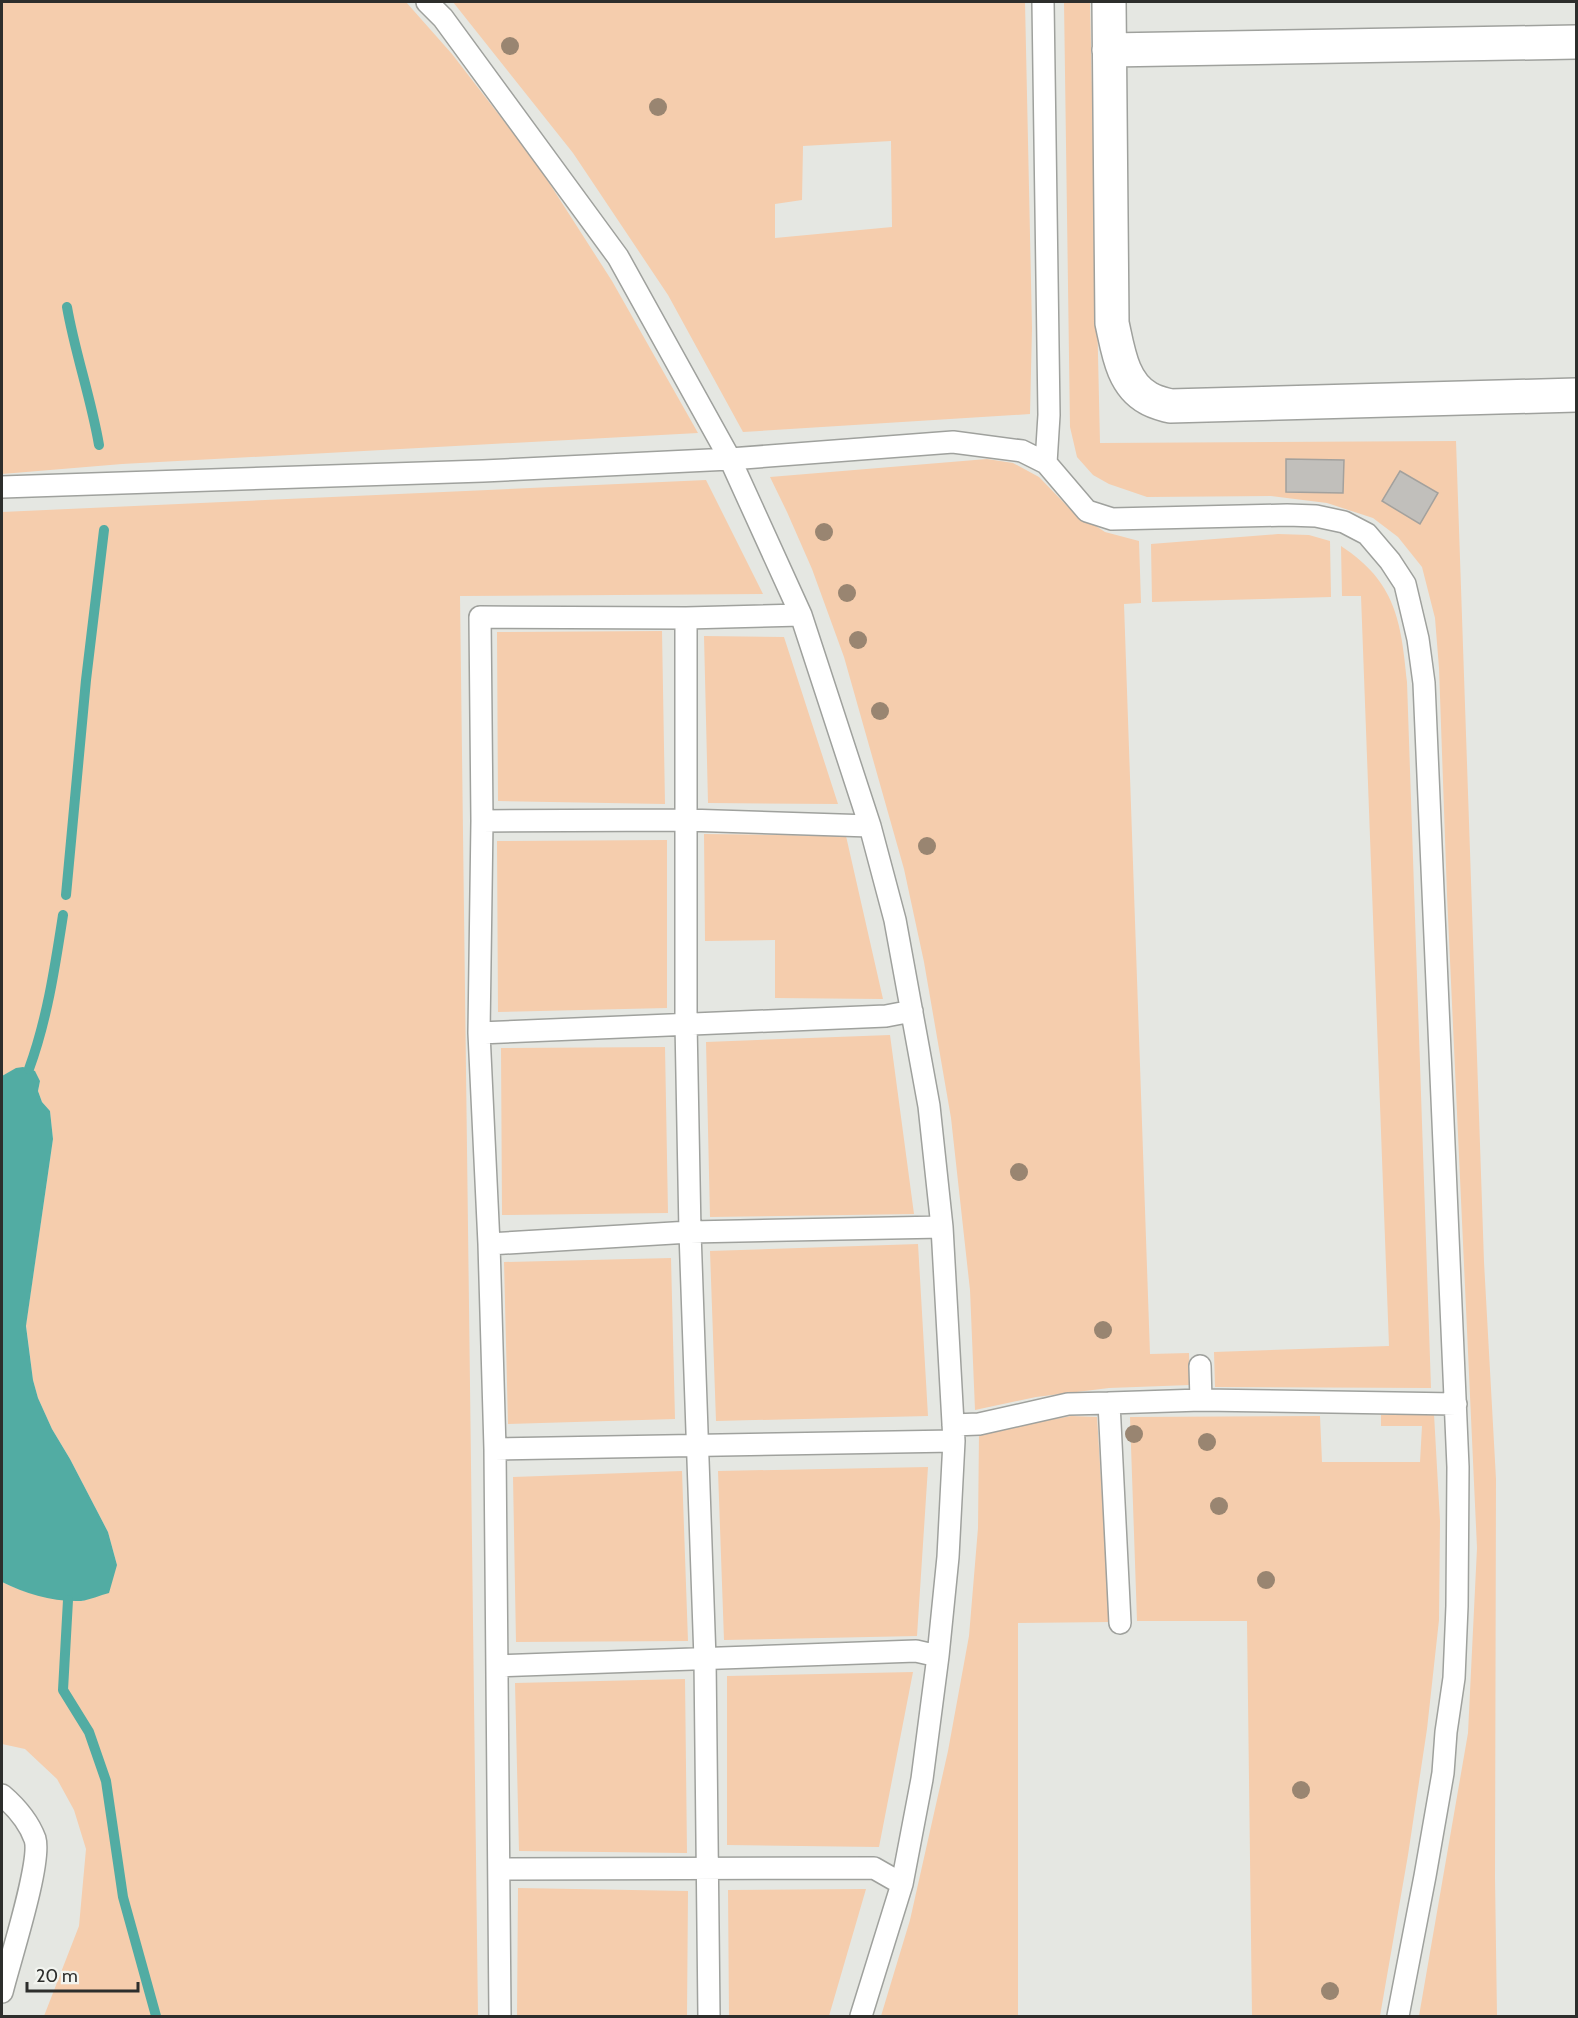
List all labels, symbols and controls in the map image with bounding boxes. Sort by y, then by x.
scale bar [27,1955,138,1993]
text: 20 m [36,1965,78,1987]

